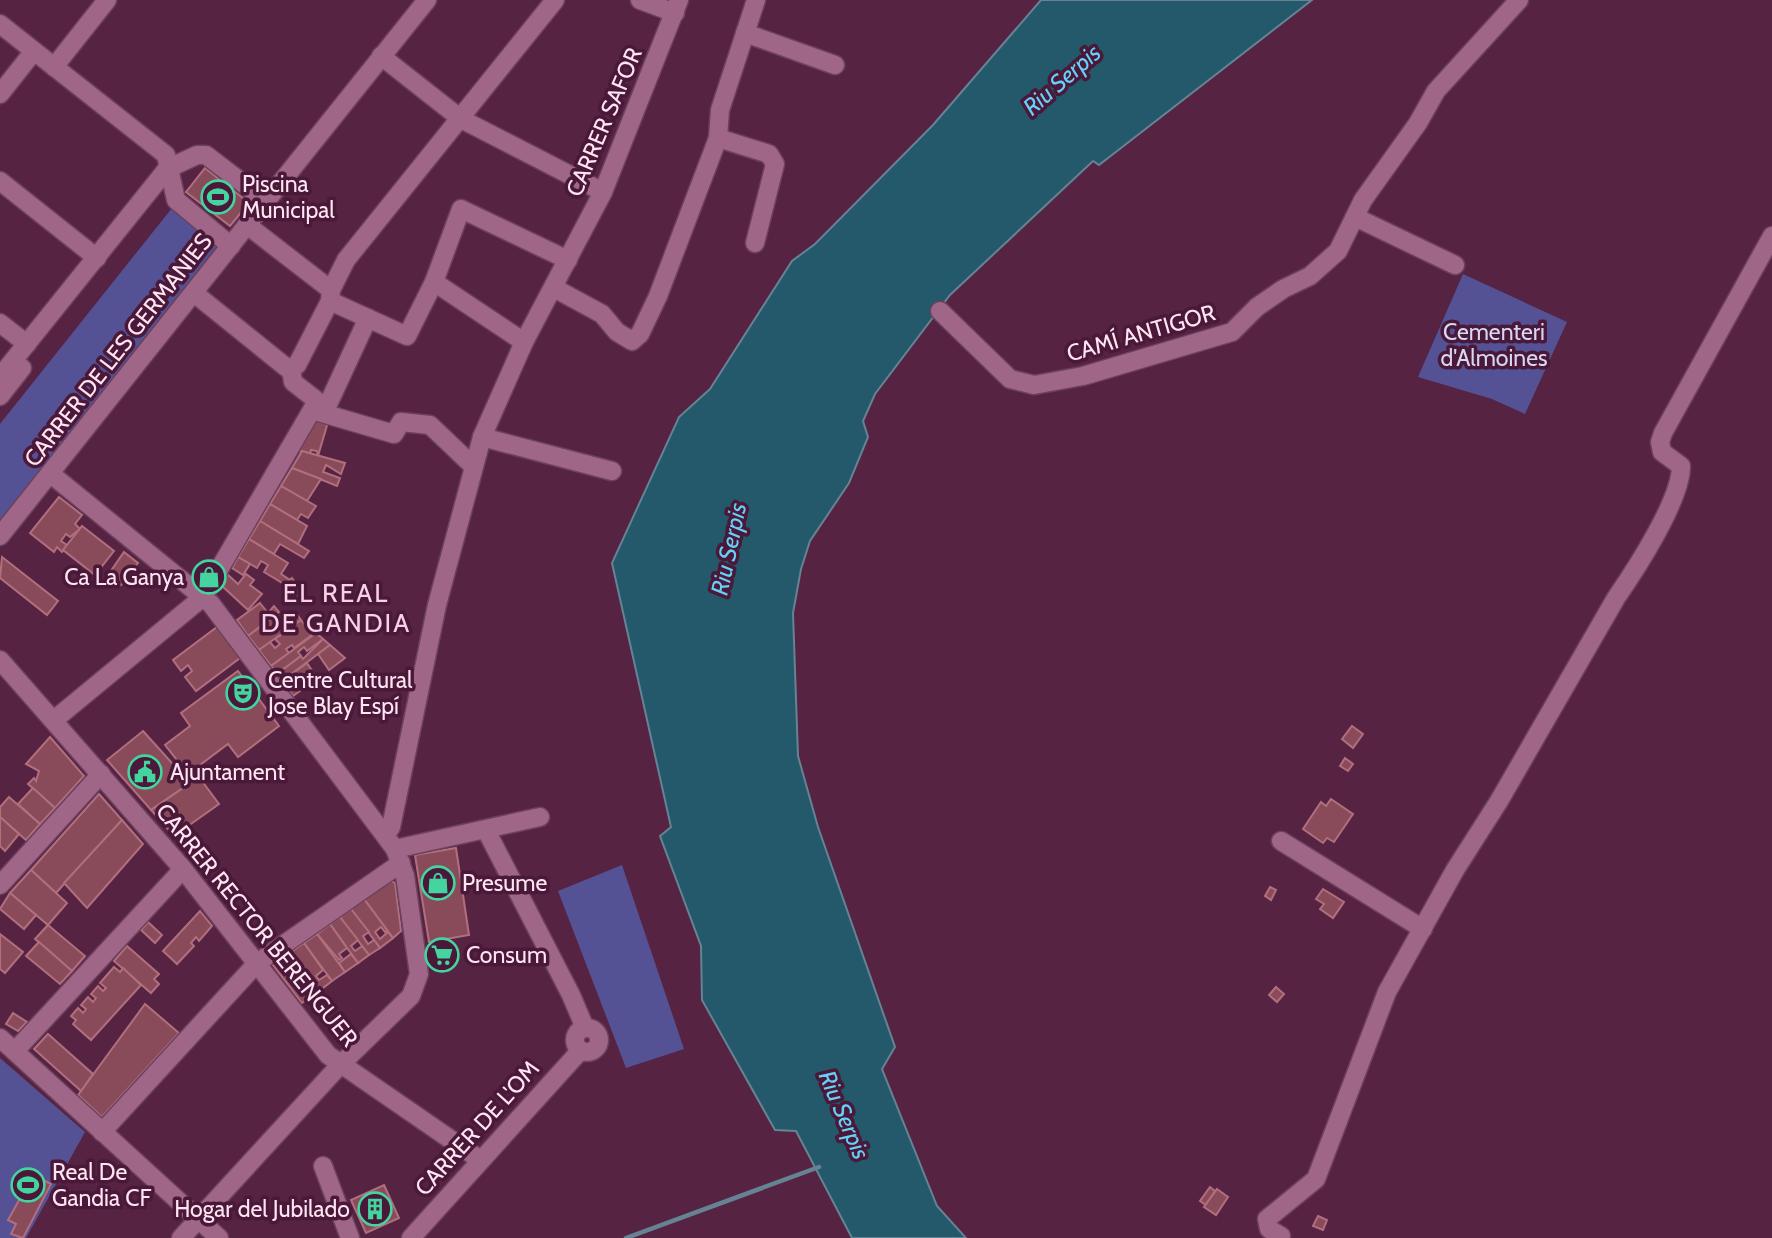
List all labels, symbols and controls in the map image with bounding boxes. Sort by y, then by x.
water label: Riu Serpis [1017,38,1106,121]
street label: CARRER SAFOR [560,43,648,201]
place label: Piscina Municipal [242,170,335,224]
sports icon: Piscina Municipal [199,178,237,216]
street label: CARRER DE LES GERMANIES [18,228,218,472]
street label: CAMÍ ANTIGOR [1063,297,1219,368]
park label: Cementeri d'Almoines [1440,318,1548,372]
water label: Riu Serpis [705,500,752,598]
shop icon: Ca La Ganya [190,558,228,596]
place label: Ca La Ganya [64,563,184,591]
district label: EL REAL DE GANDIA [261,577,411,639]
place label: Centre Cultural Jose Blay Espí [267,666,413,720]
theatre icon: Centre Cultural Jose Blay Espí [224,674,262,712]
public building icon: Ajuntament [126,753,164,791]
place label: Ajuntament [170,758,285,786]
street label: CARRER RECTOR BERENGUER [150,798,364,1052]
shop icon: Presume [419,864,457,902]
place label: Presume [462,869,547,897]
supermarket icon: Consum [423,936,461,974]
place label: Consum [466,941,547,969]
street label: CARRER DE L'OM [409,1055,545,1201]
water label: Riu Serpis [813,1066,876,1164]
place label: Real De Gandia CF [52,1158,151,1212]
sports icon: Real De Gandia CF [9,1166,47,1204]
building icon: Hogar del Jubilado [356,1190,394,1228]
place label: Hogar del Jubilado [174,1195,350,1223]

